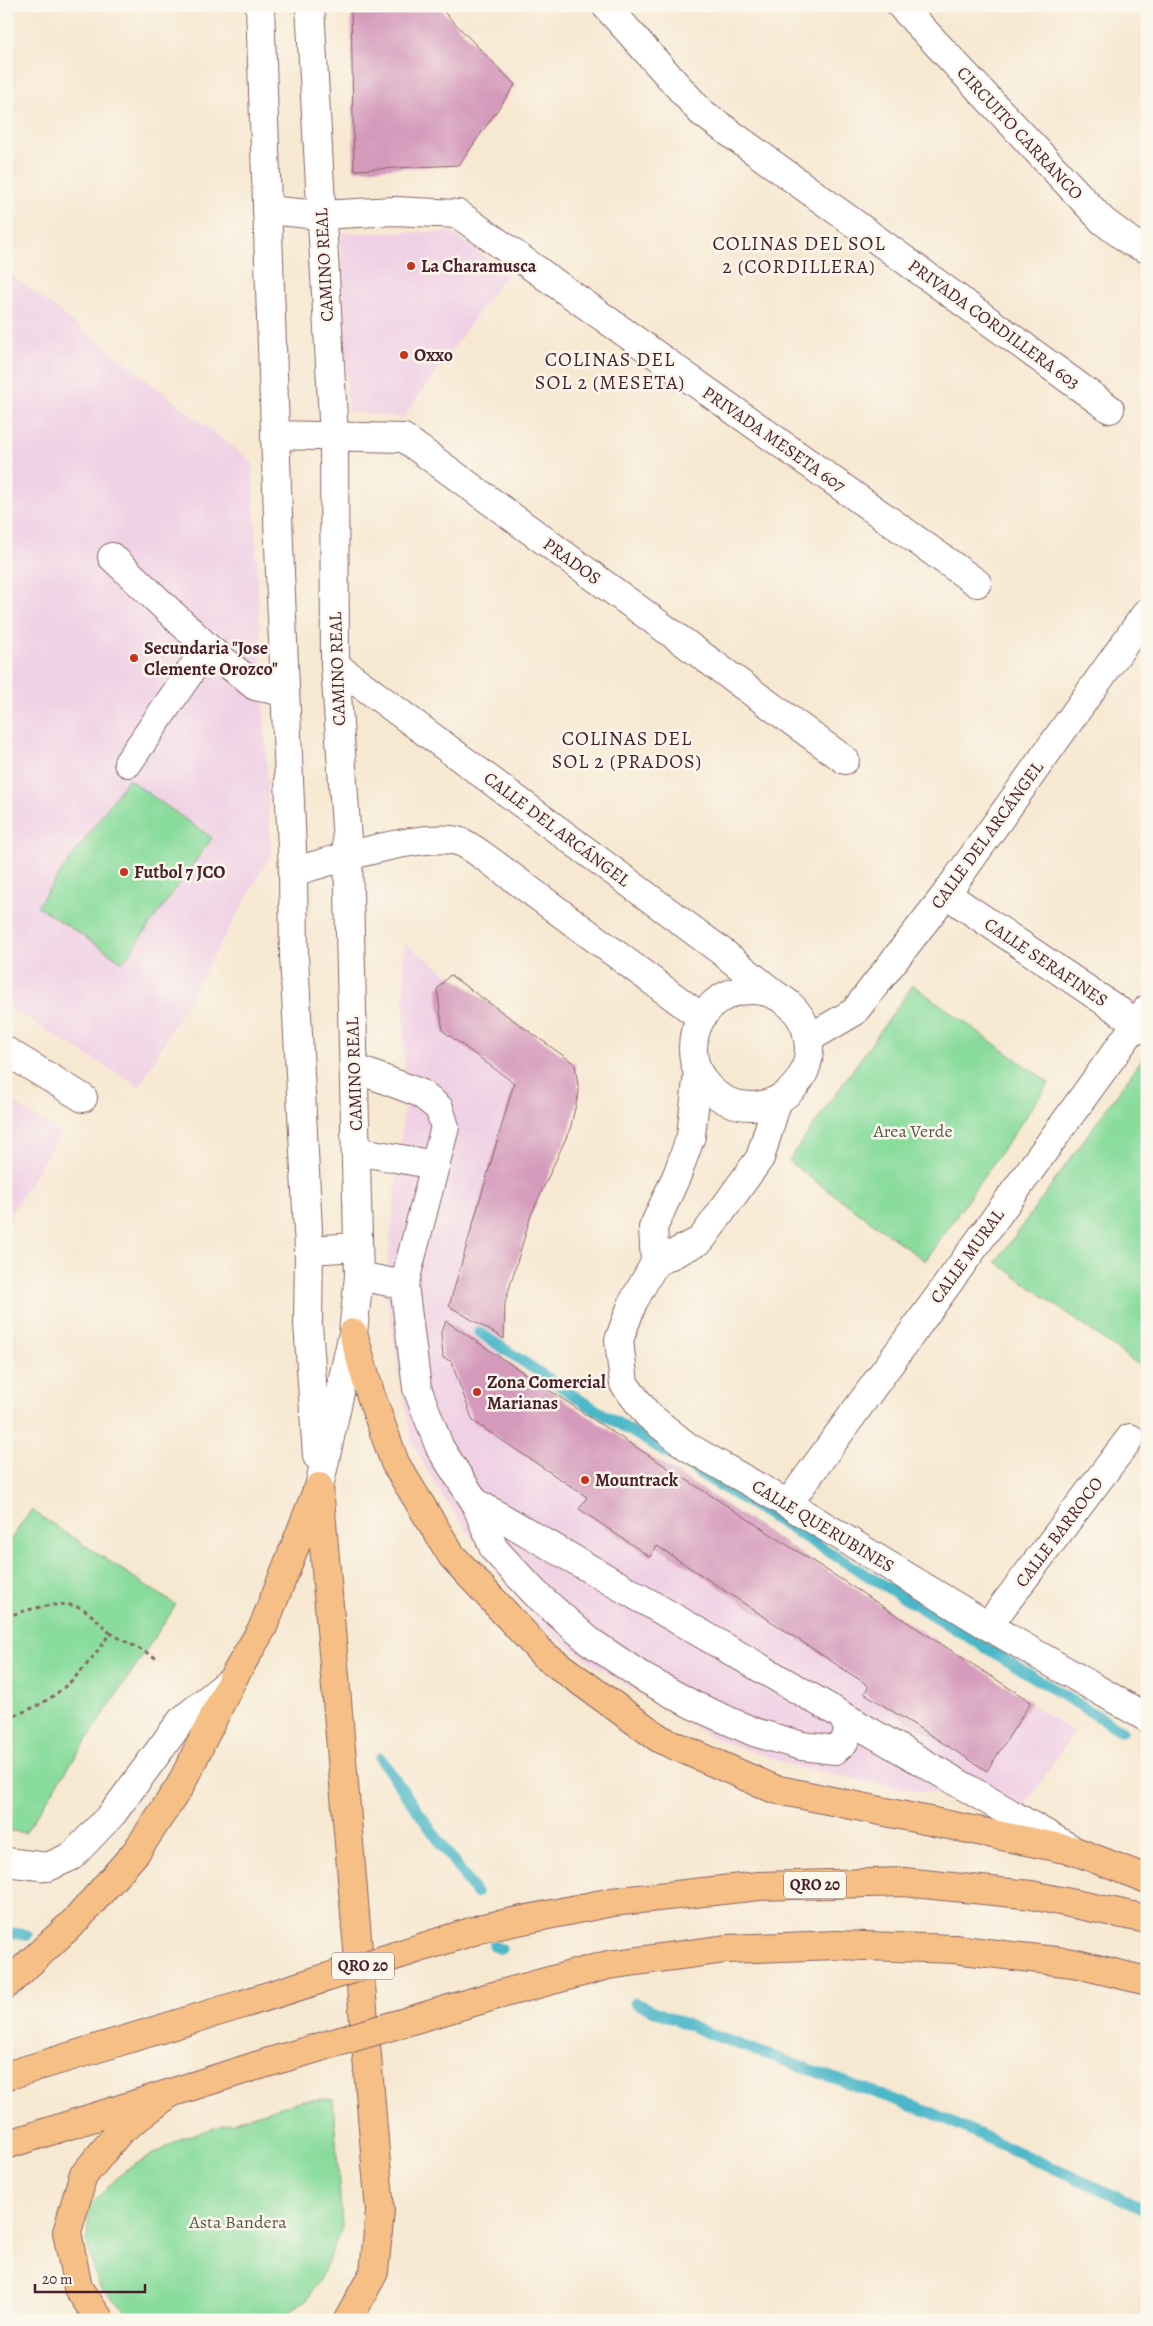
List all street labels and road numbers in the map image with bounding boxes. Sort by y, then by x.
street label: CIRCUITO CARRANCO [952,61,1088,205]
street label: CAMINO REAL [309,207,339,322]
street label: PRIVADA CORDILLERA 603 [903,253,1085,395]
street label: PRIVADA MESETA 607 [698,381,851,498]
street label: PRADOS [538,532,606,590]
street label: CAMINO REAL [323,611,351,726]
street label: CALLE DEL ARCÁNGEL [925,756,1049,914]
street label: CALLE DEL ARCÁNGEL [479,766,636,892]
street label: CALLE SERAFINES [980,912,1112,1012]
street label: CAMINO REAL [340,1016,368,1131]
street label: CALLE MURAL [924,1203,1010,1308]
street label: CALLE BARROCO [1010,1472,1108,1592]
street label: CALLE QUERUBINES [747,1474,899,1578]
road number: QRO 20 [784,1872,846,1898]
road number: QRO 20 [332,1952,394,1980]

